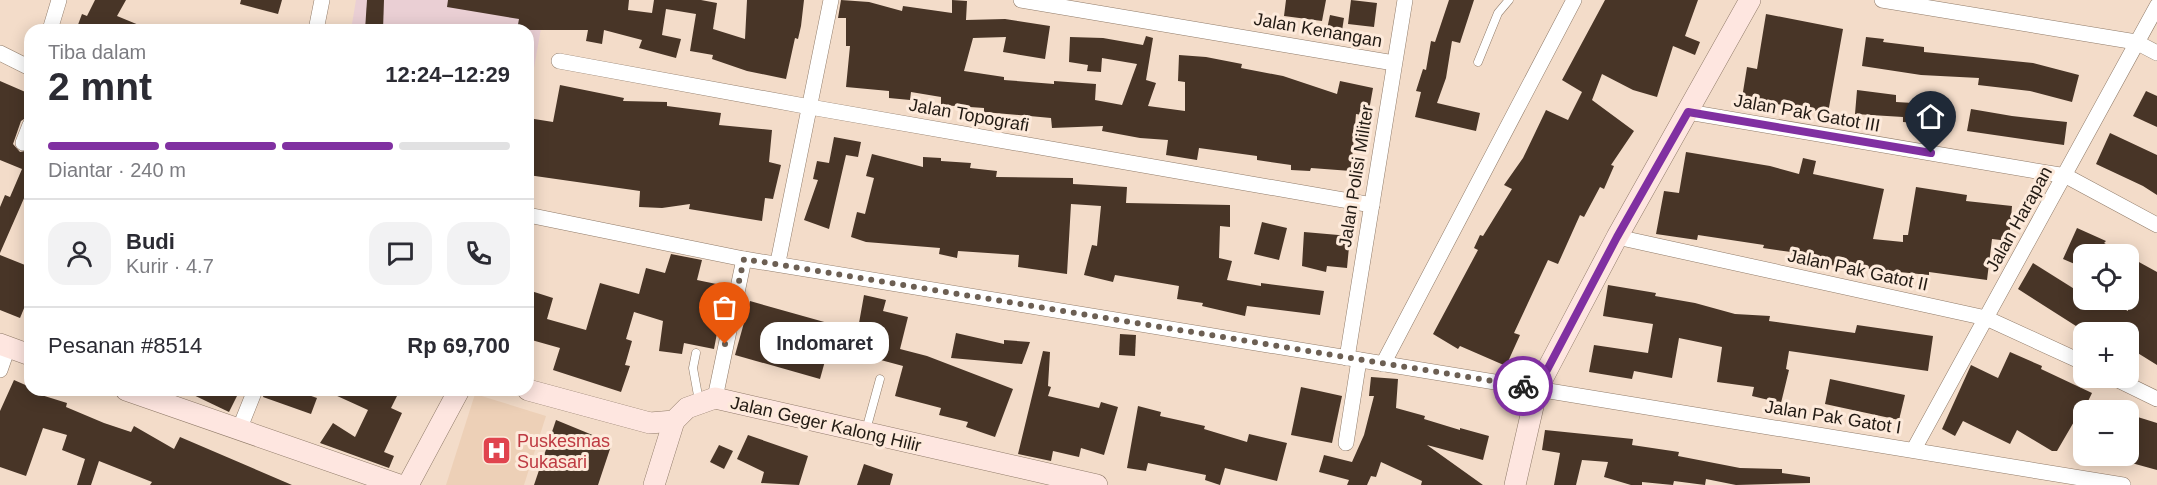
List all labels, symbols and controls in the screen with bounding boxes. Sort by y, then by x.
street label: Jalan Kenangan [1252,9,1384,51]
text: Tiba dalam [48,41,146,63]
text: 12:24–12:29 [385,62,510,87]
text: 2 mnt [48,65,152,108]
street label: Jalan Pak Gatot III [1732,90,1882,136]
pin [1905,91,1956,153]
street label: Jalan Topografi [907,95,1031,135]
icon: home [1914,100,1947,133]
street label: Jalan Polisi Militer [1335,103,1377,249]
text: Diantar · 240 m [48,159,186,181]
street label: Jalan Harapan [1982,163,2056,275]
button: person [48,222,111,285]
button: chat [369,222,432,285]
button: phone [447,222,510,285]
text: Budi [126,229,175,254]
map controls [2073,244,2139,466]
button: locate [2073,244,2139,310]
street label: Jalan Pak Gatot II [1786,245,1930,295]
text: Kurir · 4.7 [126,255,214,277]
pin [699,282,750,344]
icon: bag [708,291,741,324]
button: + [2073,322,2139,388]
callout: Indomaret [761,323,890,365]
text: Indomaret [776,332,873,354]
text: Pesanan #8514 [48,333,202,358]
text: Rp 69,700 [407,333,510,358]
courier [1493,356,1553,416]
icon: bike [1507,370,1540,403]
street label: Jalan Geger Kalong Hilir [729,392,923,456]
street label: Jalan Pak Gatot I [1763,396,1903,438]
button: − [2073,400,2139,466]
place label: Puskesmas Sukasari [517,431,610,472]
hospital icon: Puskesmas Sukasari [480,435,512,467]

